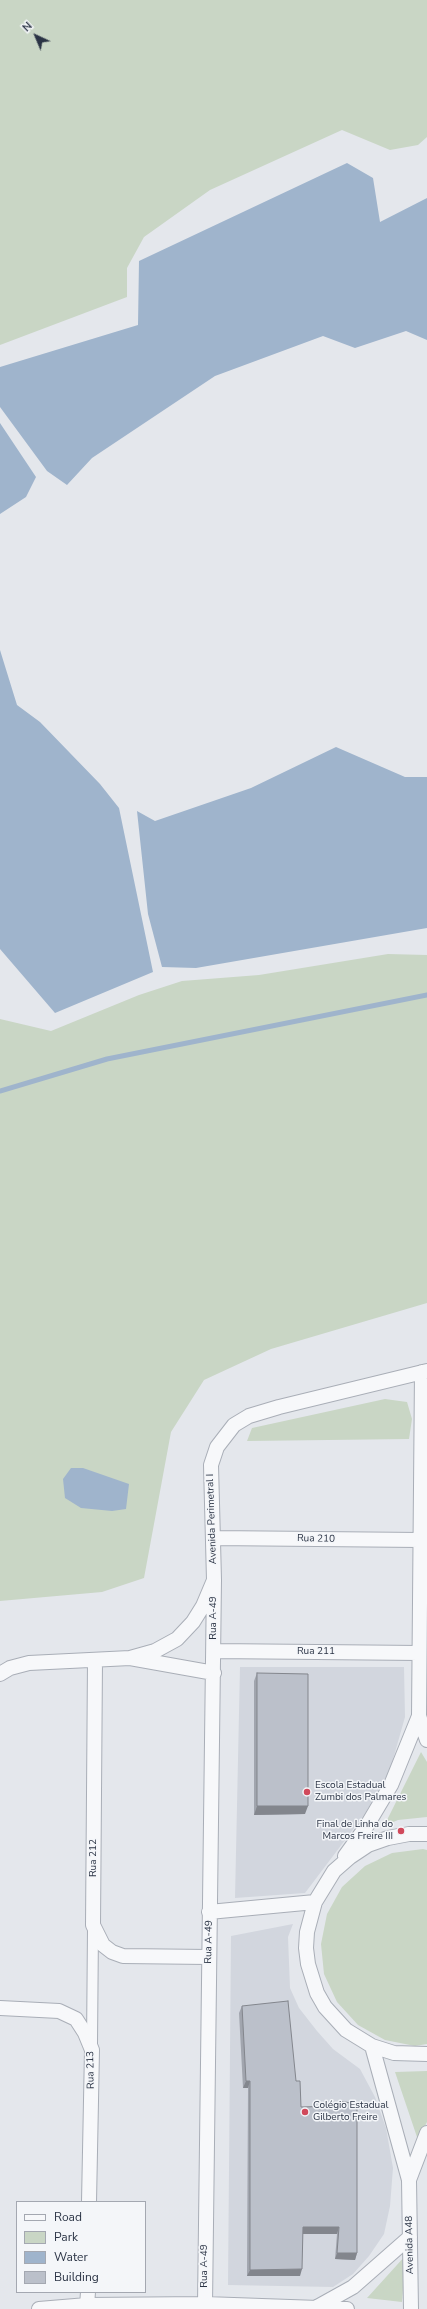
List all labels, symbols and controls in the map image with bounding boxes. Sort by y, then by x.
north arrow [16,16,56,56]
text: N [19,19,35,35]
street label: Avenida Perimetral I [204,1473,220,1565]
street label: Rua 210 [297,1533,335,1545]
street label: Rua A-49 [208,1596,220,1640]
street label: Rua 211 [297,1646,335,1658]
place label: Escola Estadual Zumbi dos Palmares [315,1780,406,1804]
marker: Escola Estadual Zumbi dos Palmares [302,1787,312,1797]
place label: Final de Linha do Marcos Freire III [317,1819,393,1842]
marker: Final de Linha do Marcos Freire III [396,1826,406,1836]
street label: Rua 212 [88,1839,100,1877]
street label: Rua A-49 [203,1920,215,1964]
street label: Rua 213 [85,2051,97,2089]
place label: Colégio Estadual Gilberto Freire [313,2100,388,2124]
marker: Colégio Estadual Gilberto Freire [300,2107,310,2117]
legend [16,2201,146,2293]
text: Road [54,2209,82,2225]
street label: Avenida A48 [403,2216,417,2274]
text: Park [54,2229,78,2245]
street label: Rua A-49 [199,2244,211,2288]
text: Water [54,2249,88,2265]
text: Building [54,2269,99,2285]

